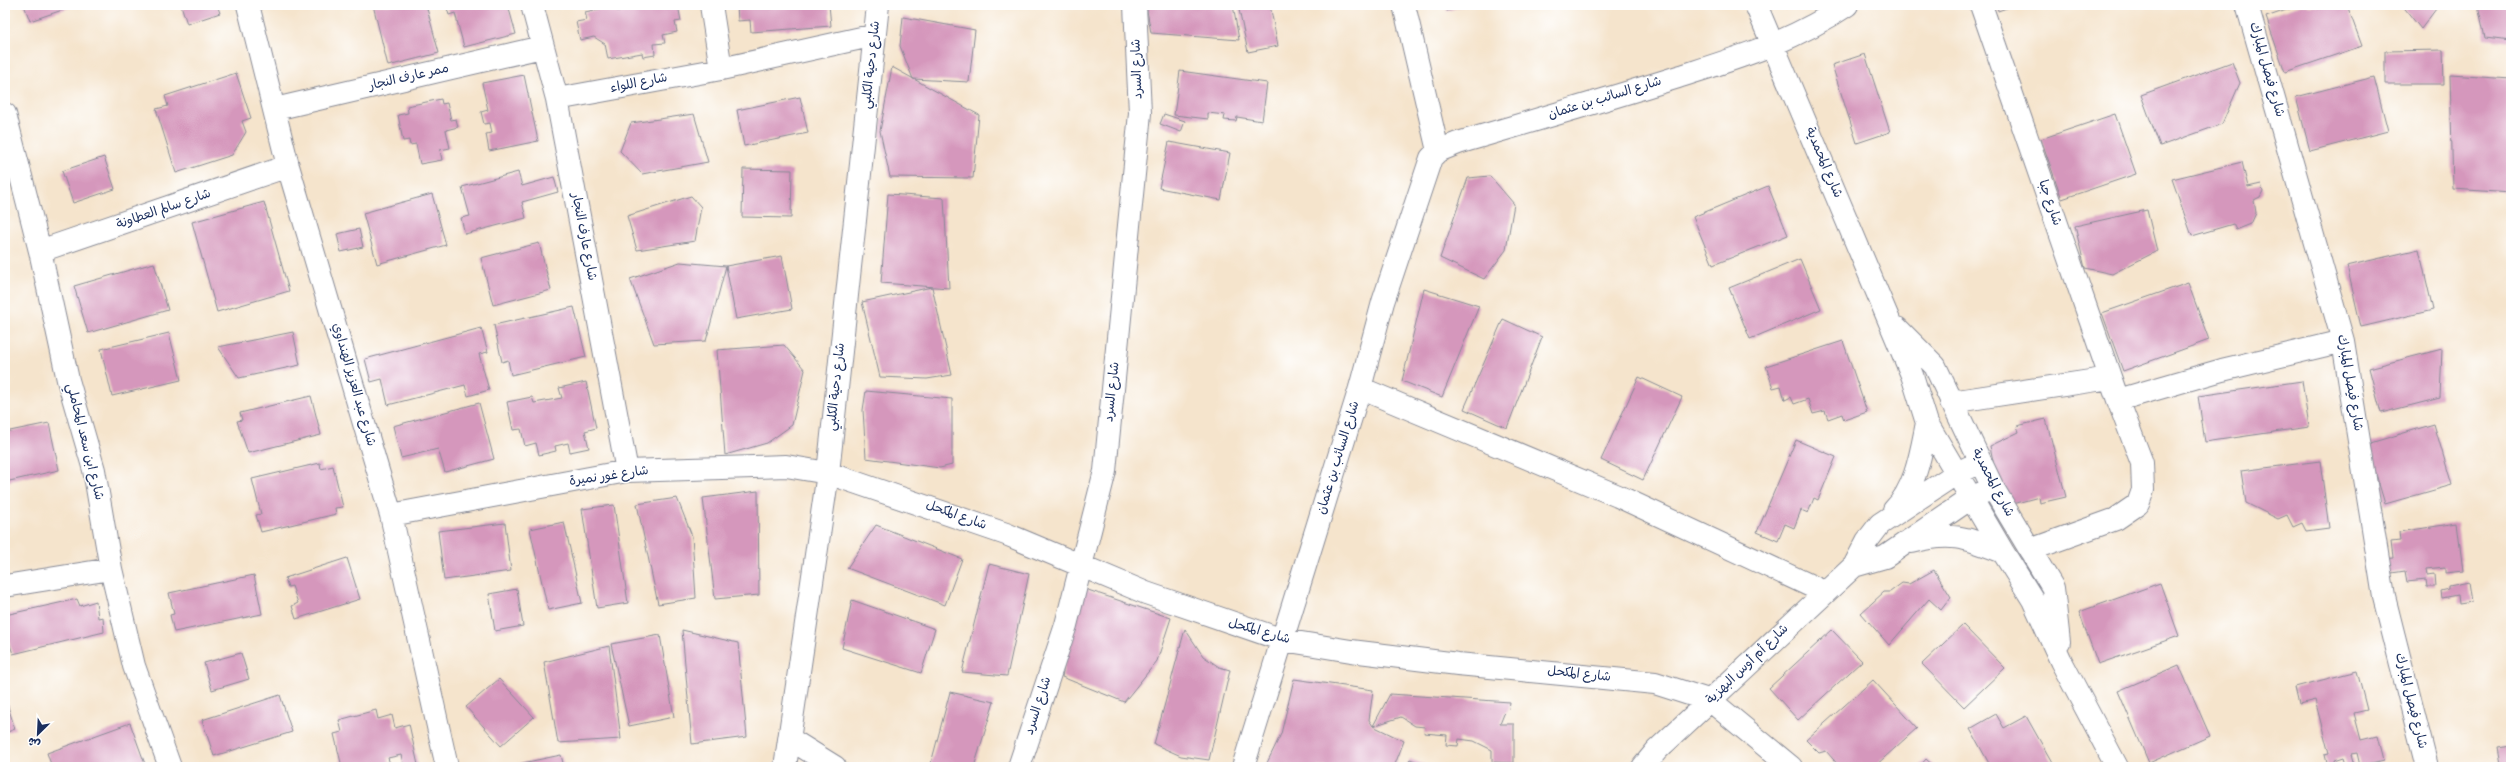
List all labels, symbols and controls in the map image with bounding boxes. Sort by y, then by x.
street label: شارع دحية الكلبي [858,20,886,110]
street label: شارع فيصل المبارك [2243,20,2289,120]
street label: شارع السرد [1127,39,1149,99]
street label: ممر عارف النجار [366,60,451,97]
street label: شارع اللواء [609,69,669,99]
street label: شارع السائب بن عثمان [1546,73,1664,125]
street label: شارع المحمدية [1800,125,1846,201]
street label: شارع جبا [2032,177,2066,229]
street label: شارع سالم العطاونة [114,185,214,235]
street label: شارع عارف النجار [565,191,601,282]
street label: شارع عبد العزيز الهنداوي [326,321,380,449]
street label: شارع فيصل المبارك [2331,333,2367,433]
street label: شارع دحية الكلبي [823,342,851,432]
street label: شارع السرد [1100,361,1126,423]
street label: شارع ابن سعد المحاملي [60,382,108,502]
street label: شارع السائب بن عثمان [1313,399,1365,517]
street label: شارع المحمدية [1966,445,2018,521]
street label: شارع غور نميرة [568,462,650,492]
street label: شارع المكحل [923,496,989,536]
street label: شارع المكحل [1226,614,1292,650]
street label: شارع أم أوس البهزية [1702,620,1794,710]
street label: شارع فيصل المبارك [2389,651,2431,751]
street label: شارع المكحل [1546,662,1612,688]
street label: شارع السرد [1021,674,1057,738]
north arrow [18,714,58,754]
text: ش [26,732,44,751]

